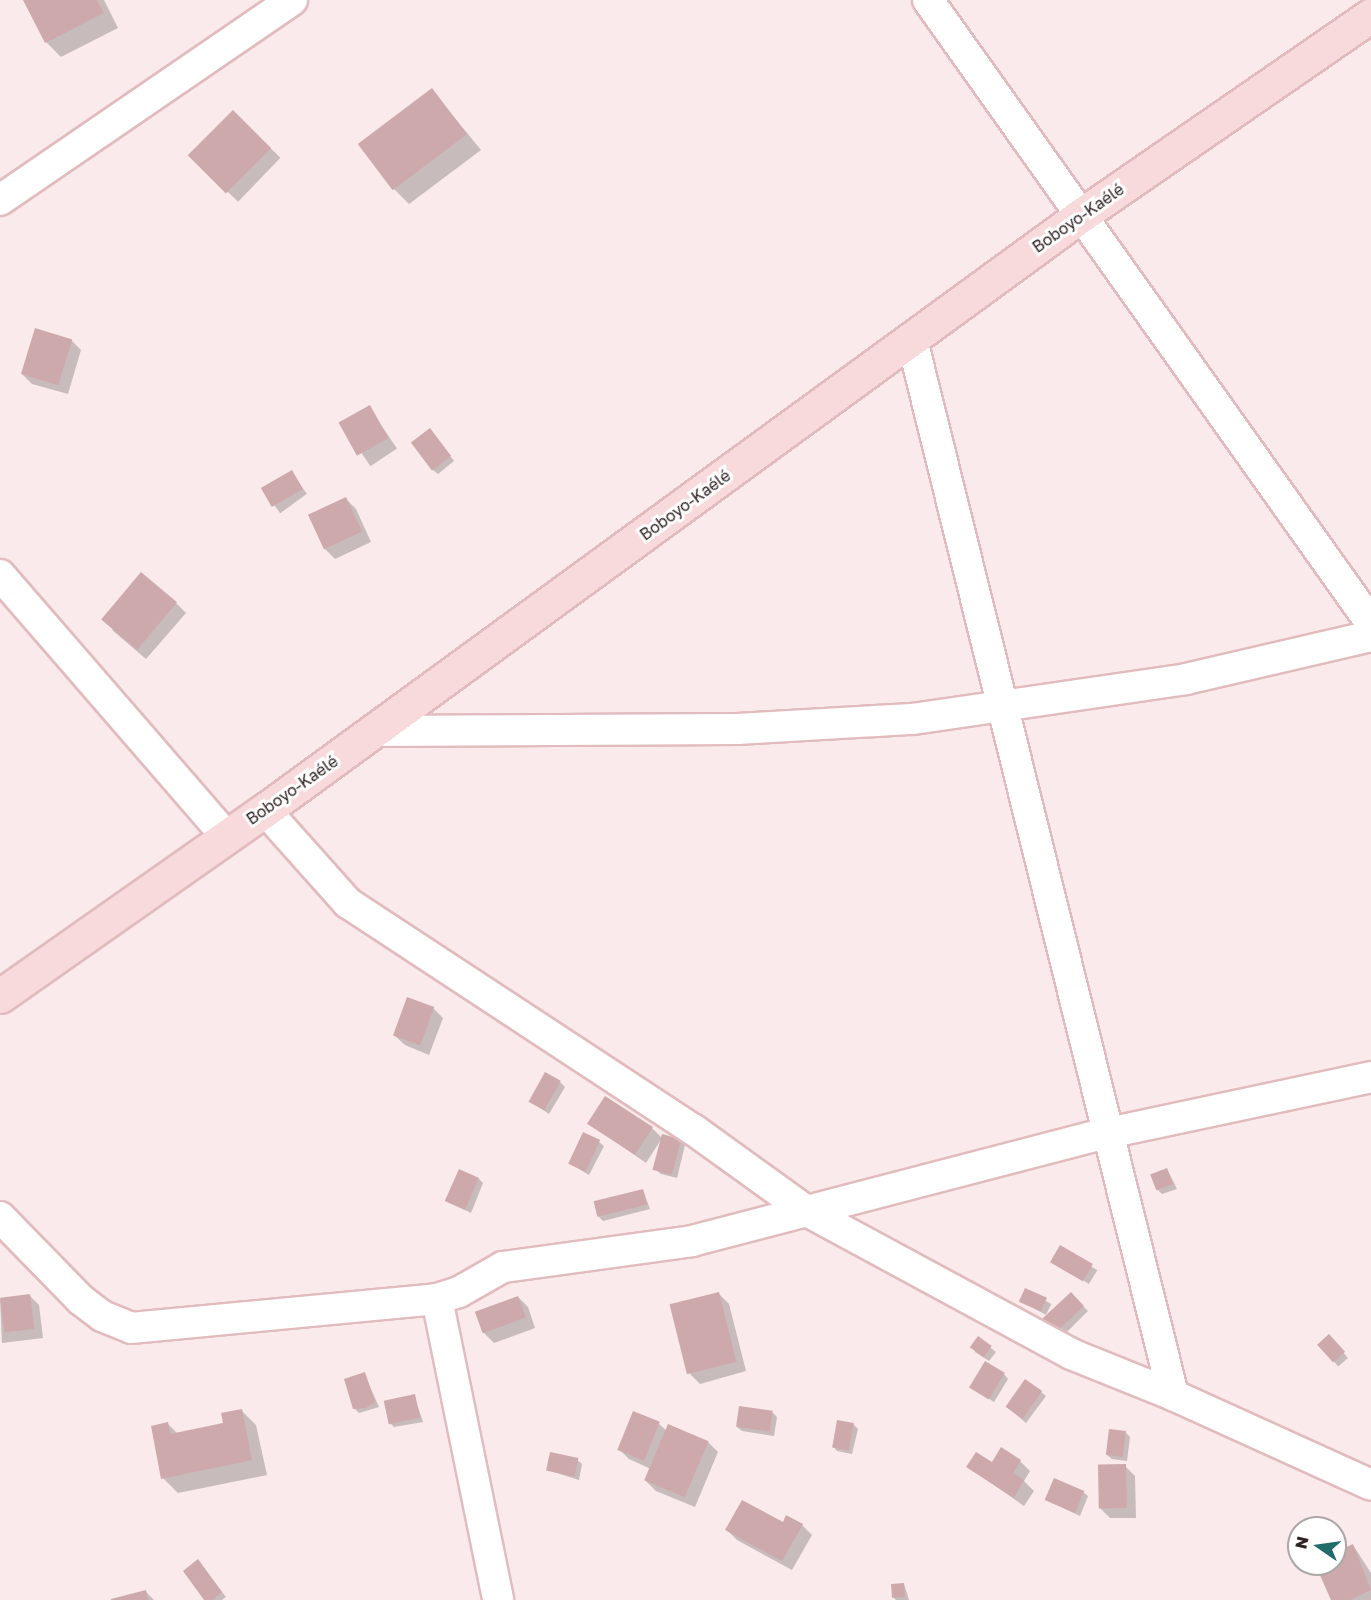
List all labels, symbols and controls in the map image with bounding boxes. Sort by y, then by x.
street label: Boboyo-Kaélé [1029,179,1127,257]
street label: Boboyo-Kaélé [636,466,734,544]
street label: Boboyo-Kaélé [243,751,341,829]
north arrow [1287,1516,1347,1576]
text: N [1290,1534,1313,1551]

